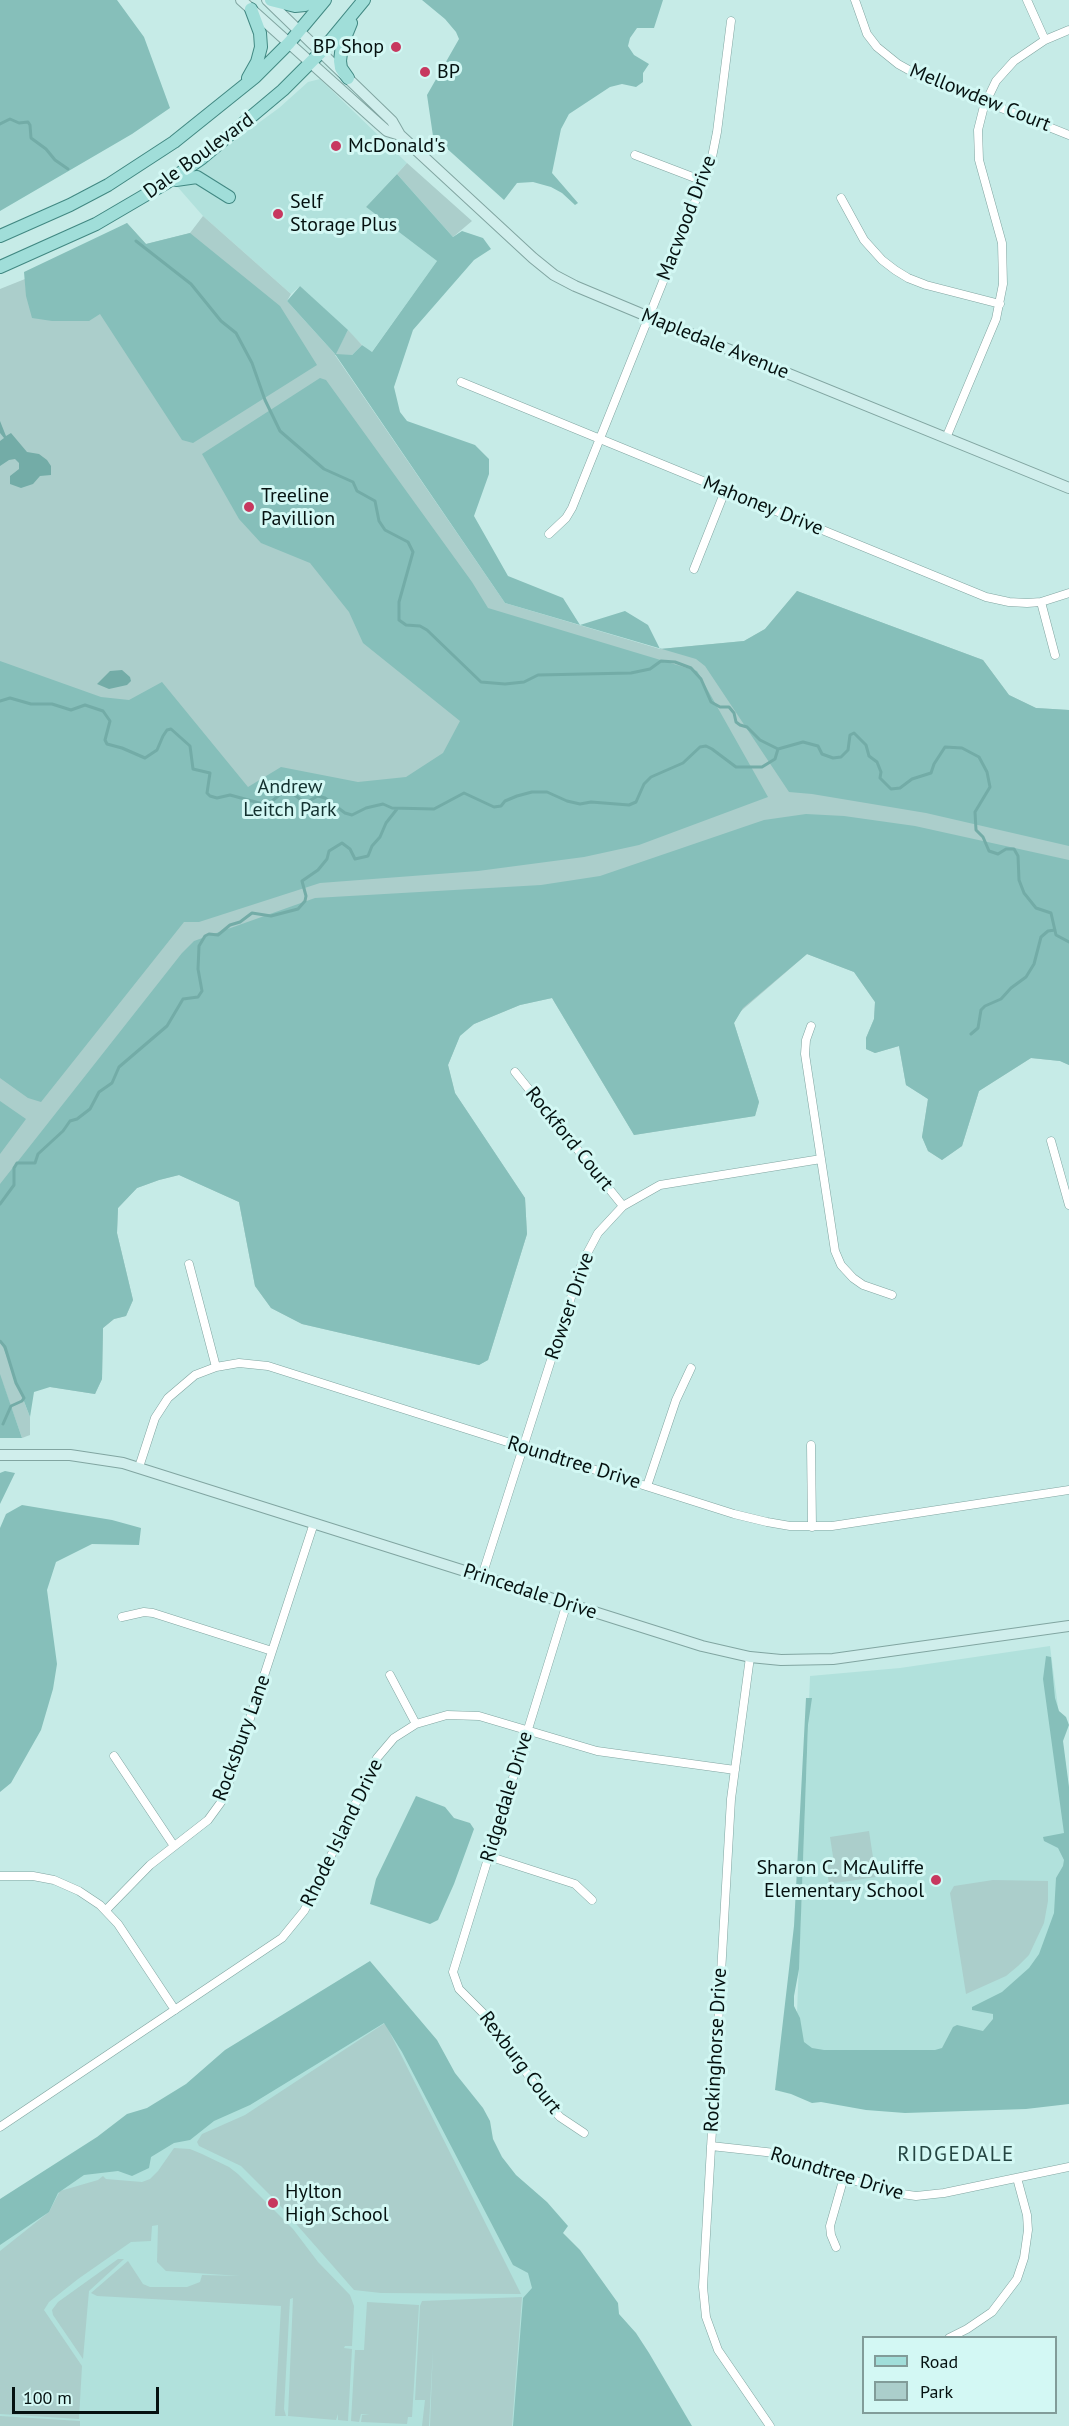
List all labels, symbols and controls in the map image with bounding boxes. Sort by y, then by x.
place label: BP Shop [313,35,384,59]
marker: BP Shop [389,40,403,54]
street label: Mellowdew Court [906,59,1054,137]
place label: BP [437,60,460,84]
marker: BP [418,65,432,79]
street label: Dale Boulevard [139,108,259,204]
place label: McDonald's [348,134,446,158]
marker: McDonald's [329,139,343,153]
street label: Macwood Drive [652,152,722,284]
place label: Self Storage Plus [290,190,397,237]
marker: Self Storage Plus [271,207,285,221]
street label: Mapledale Avenue [638,303,792,385]
street label: Mahoney Drive [699,471,827,541]
place label: Treeline Pavillion [261,484,335,531]
marker: Treeline Pavillion [242,500,256,514]
park label: Andrew Leitch Park [243,775,337,822]
street label: Rockford Court [520,1082,618,1196]
street label: Rowser Drive [540,1249,600,1363]
street label: Roundtree Drive [505,1431,643,1495]
street label: Princedale Drive [460,1559,600,1625]
street label: Rocksbury Lane [208,1672,276,1804]
street label: Ridgedale Drive [476,1729,538,1865]
street label: Rhode Island Drive [296,1755,388,1911]
place label: Sharon C. McAuliffe Elementary School [756,1856,924,1903]
marker: Sharon C. McAuliffe Elementary School [929,1873,943,1887]
street label: Rockinghorse Drive [700,1967,732,2133]
street label: Rexburg Court [474,2007,566,2119]
street label: Roundtree Drive [768,2142,906,2206]
district label: RIDGEDALE [897,2142,1015,2168]
place label: Hylton High School [285,2180,389,2227]
marker: Hylton High School [266,2196,280,2210]
legend [862,2336,1057,2414]
text: Road [920,2350,958,2373]
scale bar [15,2375,162,2413]
text: Park [920,2380,953,2403]
text: 100 m [23,2386,72,2409]

